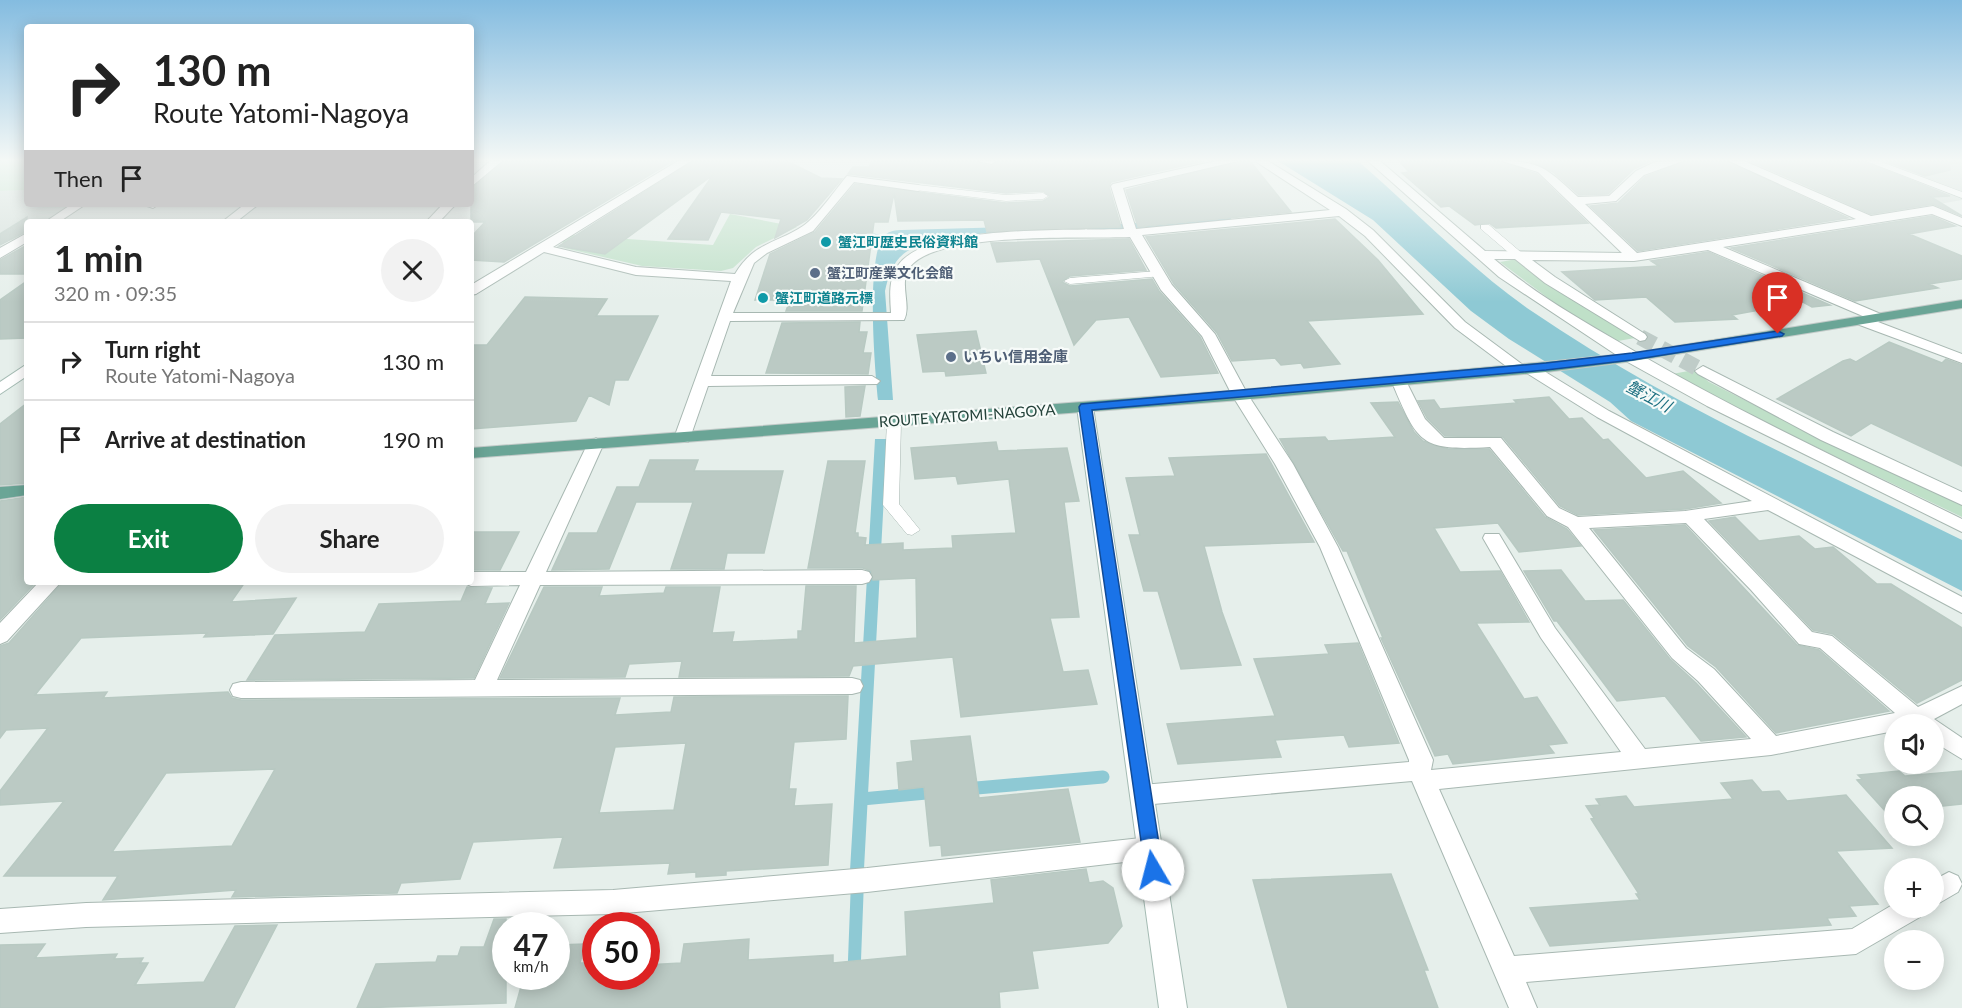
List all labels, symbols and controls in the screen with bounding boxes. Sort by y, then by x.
text: 130 m [153,45,271,95]
icon: right [54,48,132,126]
text: Route Yatomi-Nagoya [153,96,409,129]
icon: arrive [115,162,148,195]
text: Then [54,165,103,192]
place label: 蟹江町歴史民俗資料館 [838,233,978,250]
marker: 蟹江町歴史民俗資料館 [819,235,833,249]
text: 1 min [54,236,143,280]
button: close [381,239,444,302]
place label: 蟹江町産業文化会館 [827,264,953,281]
marker: 蟹江町産業文化会館 [808,266,822,280]
pin [1752,272,1803,334]
text: 320 m · 09:35 [54,281,177,305]
icon: arrive [1761,281,1794,314]
place label: 蟹江町道路元標 [775,289,873,306]
marker: 蟹江町道路元標 [756,291,770,305]
text: Turn right [105,336,200,363]
icon: right [54,345,87,378]
place label: いちい信用金庫 [963,347,1068,365]
text: 130 m [382,348,444,375]
marker: いちい信用金庫 [944,350,958,364]
text: Route Yatomi-Nagoya [105,363,295,387]
water label: 蟹江川 [1624,376,1677,416]
street label: ROUTE YATOMI-NAGOYA [878,400,1057,430]
icon: arrive [54,423,87,456]
text: Arrive at destination [105,426,306,453]
text: 190 m [382,426,444,453]
button: Exit [54,504,243,573]
button: Share [255,504,444,573]
map controls [1884,714,1944,990]
button: sound [1884,714,1944,774]
button: search [1884,786,1944,846]
position arrow [1121,838,1185,902]
button: + [1884,858,1944,918]
speed limit sign: 50 [582,912,660,990]
text: 47 [514,926,548,962]
button: − [1884,930,1944,990]
text: km/h [513,957,549,975]

